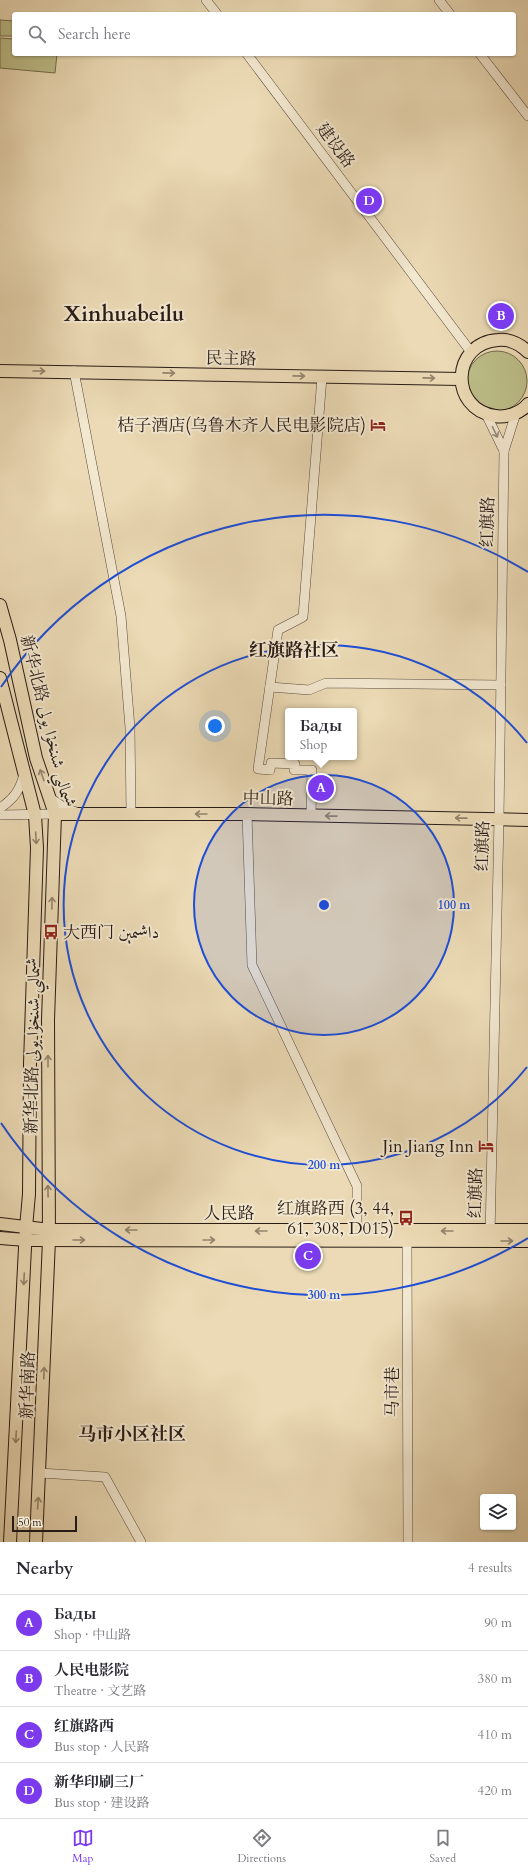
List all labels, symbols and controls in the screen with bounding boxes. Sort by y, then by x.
search box [12,12,516,56]
icon: search [26,23,48,45]
text: Search here [58,24,131,44]
street label: 建设路 [311,118,360,173]
pin: D [356,186,382,216]
district label: Xinhuabeilu [64,300,184,329]
pin: B [488,301,514,331]
street label: 民主路 [205,347,257,370]
one-way arrow [32,367,45,375]
one-way arrow [162,369,175,377]
one-way arrow [292,372,305,380]
one-way arrow [422,374,435,382]
place label: 桔子酒店(乌鲁木齐人民电影院店) [117,414,366,437]
hotel icon: 桔子酒店(乌鲁木齐人民电影院店) [369,416,387,434]
one-way arrow [492,426,499,438]
street label: 红旗路 [476,496,499,548]
street label: 新华北路 شىمالىي شىنخۇا يولى [11,633,80,810]
district label: 红旗路社区 [249,638,339,663]
popup [285,708,357,760]
your location [205,716,225,736]
text: Бады [300,716,342,736]
text: Shop [300,736,327,754]
one-way arrow [38,770,46,782]
pin: A [308,773,334,803]
street label: 中山路 [242,787,294,810]
one-way arrow [195,810,208,818]
one-way arrow [325,812,338,820]
one-way arrow [455,815,468,822]
street label: 红旗路 [471,820,494,872]
one-way arrow [33,831,40,844]
one-way arrow [48,897,55,910]
text: 100 m [438,897,471,913]
centre of rings [317,898,331,912]
place label: 大西门 داشىمېن [63,921,159,944]
bus stop icon: 大西门 داشىمېن [42,923,60,941]
street label: 新华北路 شىمالىي شىنخۇا يولى [19,958,50,1134]
one-way arrow [44,1055,52,1068]
place label: Jin Jiang Inn [379,1135,474,1158]
hotel icon: Jin Jiang Inn [477,1137,495,1155]
text: 200 m [308,1157,341,1173]
street label: 红旗路 [464,1167,487,1219]
one-way arrow [45,1185,52,1198]
place label: 红旗路西 (3, 44, 61, 308, D015) [277,1197,394,1240]
street label: 人民路 [204,1202,255,1225]
bus stop icon: 红旗路西 (3, 44, 61, 308, D015) [397,1209,415,1227]
one-way arrow [125,1226,138,1234]
one-way arrow [255,1227,268,1235]
one-way arrow [441,1227,454,1235]
one-way arrow [72,1236,85,1244]
one-way arrow [202,1236,215,1244]
one-way arrow [500,1237,513,1245]
pin: C [295,1241,321,1271]
one-way arrow [20,1272,27,1285]
text: 300 m [308,1287,341,1303]
street label: 新华南路 [15,1351,40,1419]
one-way arrow [40,1367,48,1380]
street label: 马市巷 [381,1367,404,1418]
district label: 马市小区社区 [78,1422,186,1447]
one-way arrow [12,1430,19,1443]
map controls [480,1494,516,1530]
button: layers [480,1494,516,1530]
one-way arrow [35,1497,42,1510]
scale bar [12,1514,77,1533]
text: 50 m [18,1515,42,1530]
text: Nearby [16,1557,73,1580]
text: 4 results [468,1559,512,1577]
text: Бады [54,1604,97,1624]
text: A [24,1614,34,1632]
text: 90 m [484,1614,512,1632]
text: Shop · 中山路 [54,1626,131,1644]
text: 人民电影院 [54,1660,129,1680]
text: B [24,1670,34,1688]
text: 380 m [478,1670,512,1688]
text: Theatre · 文艺路 [54,1682,146,1700]
text: 红旗路西 [54,1716,114,1736]
text: C [24,1726,34,1744]
text: 410 m [478,1726,512,1744]
text: Bus stop · 人民路 [54,1738,150,1756]
text: 新华印刷三厂 [54,1772,144,1792]
text: D [23,1782,35,1800]
text: 420 m [478,1782,512,1800]
text: Bus stop · 建设路 [54,1794,150,1812]
tab: Map [72,1827,94,1866]
tab: Directions [237,1827,286,1866]
tab: Saved [430,1827,456,1866]

